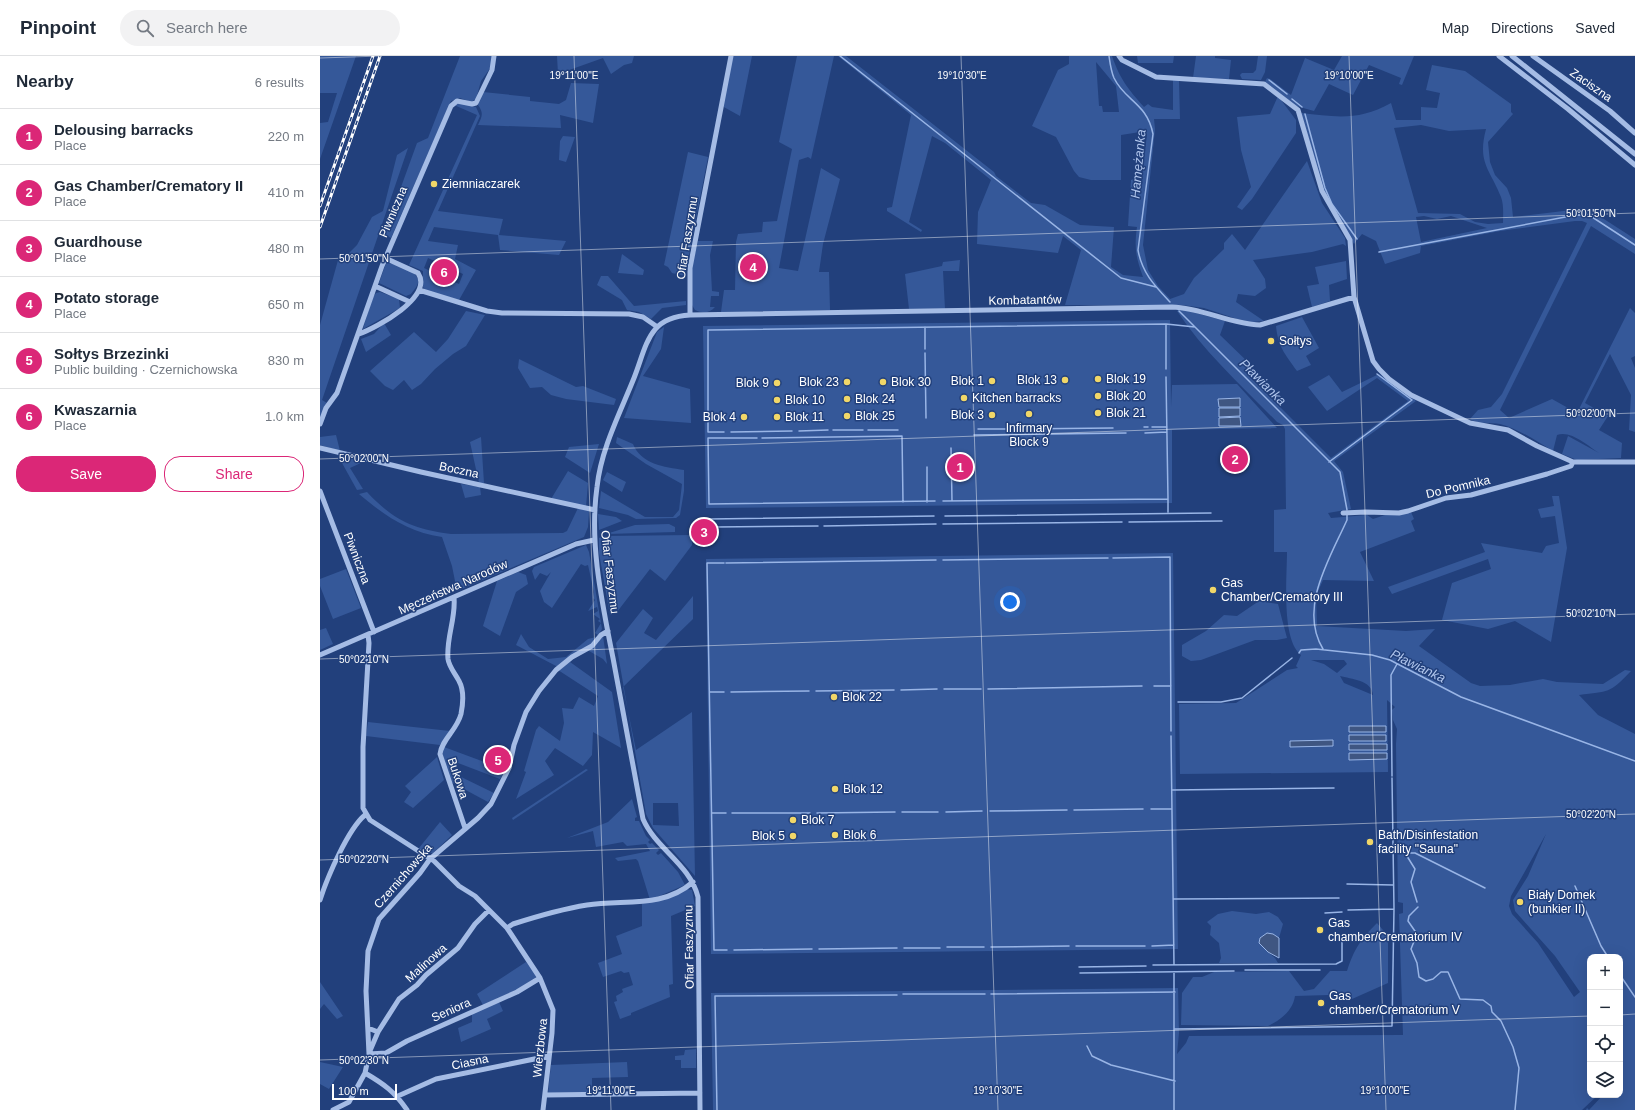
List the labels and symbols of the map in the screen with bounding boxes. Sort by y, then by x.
street label: Zaciszna [1567,65,1615,105]
text: 19°11'00"E [550,70,599,81]
text: 19°10'30"E [937,70,987,81]
text: 19°10'00"E [1324,70,1374,81]
water label: Hamężanka [1128,129,1148,199]
place label: Ziemniaczarek [442,177,521,191]
marker: Ziemniaczarek [429,179,439,189]
street label: Piwniczna [376,184,410,240]
street label: Ofiar Faszyzmu [674,195,700,281]
text: 50°01'50"N [1566,208,1616,219]
pin: 4 [740,252,766,282]
text: 50°01'50"N [339,253,389,264]
pin: 6 [431,257,457,287]
street label: Kombatantów [988,292,1062,308]
place label: Sołtys [1279,334,1312,348]
marker: Sołtys [1266,336,1276,346]
water label: Pławianka [1237,356,1289,408]
place label: Blok 19 [1106,372,1146,386]
place label: Blok 13 [1017,373,1057,387]
place label: Blok 1 [951,374,984,388]
marker: Blok 19 [1093,374,1103,384]
place label: Blok 23 [799,375,839,389]
place label: Blok 30 [891,375,931,389]
marker: Blok 13 [1060,375,1070,385]
place label: Blok 9 [736,376,769,390]
marker: Blok 1 [987,376,997,386]
marker: Blok 23 [842,377,852,387]
marker: Blok 30 [878,377,888,387]
marker: Blok 9 [772,378,782,388]
place label: Blok 20 [1106,389,1146,403]
place label: Kitchen barracks [972,391,1061,405]
marker: Blok 20 [1093,391,1103,401]
place label: Blok 24 [855,392,895,406]
place label: Blok 10 [785,393,825,407]
marker: Kitchen barracks [959,393,969,403]
marker: Blok 24 [842,394,852,404]
marker: Blok 10 [772,395,782,405]
place label: Blok 21 [1106,406,1146,420]
place label: Blok 3 [951,408,984,422]
marker: Blok 21 [1093,408,1103,418]
text: 50°02'00"N [1566,408,1616,419]
place label: Blok 25 [855,409,895,423]
marker: Infirmary Block 9 [1024,409,1034,419]
place label: Blok 4 [703,410,736,424]
place label: Blok 11 [785,410,824,424]
marker: Blok 3 [987,410,997,420]
marker: Blok 25 [842,411,852,421]
marker: Blok 4 [739,412,749,422]
marker: Blok 11 [772,412,782,422]
place label: Infirmary Block 9 [1006,421,1052,449]
pin: 2 [1222,444,1248,474]
pin: 1 [947,452,973,482]
text: 50°02'00"N [339,453,389,464]
street label: Boczna [438,459,480,481]
street label: Do Pomnika [1425,473,1492,501]
pin: 3 [691,517,717,547]
street label: Ofiar Faszyzmu [598,529,622,615]
street label: Piwniczna [341,530,373,586]
street label: Męczeństwa Narodów [396,556,510,617]
place label: Gas Chamber/Crematory III [1221,576,1343,604]
marker: Gas Chamber/Crematory III [1208,585,1218,595]
your location [1000,592,1020,612]
text: 50°02'10"N [1566,608,1616,619]
water label: Pławianka [1388,646,1448,686]
text: 50°02'10"N [339,654,389,665]
place label: Blok 22 [842,690,882,704]
marker: Blok 22 [829,692,839,702]
pin: 5 [485,745,511,775]
street label: Bukowa [445,756,471,801]
place label: Blok 12 [843,782,883,796]
marker: Blok 12 [830,784,840,794]
text: 50°02'20"N [1566,809,1616,820]
place label: Blok 7 [801,813,835,827]
marker: Blok 7 [788,815,798,825]
place label: Blok 6 [843,828,877,842]
place label: Bath/Disinfestation facility "Sauna" [1378,828,1478,856]
place label: Blok 5 [752,829,785,843]
marker: Blok 6 [830,830,840,840]
marker: Blok 5 [788,831,798,841]
marker: Bath/Disinfestation facility "Sauna" [1365,837,1375,847]
street label: Czernichowska [371,840,435,911]
text: 50°02'20"N [339,854,389,865]
place label: Biały Domek (bunkier II) [1528,888,1596,916]
marker: Biały Domek (bunkier II) [1515,897,1525,907]
street label: Ofiar Faszyzmu [681,905,697,989]
place label: Gas chamber/Crematorium IV [1328,916,1462,944]
marker: Gas chamber/Crematorium IV [1315,925,1325,935]
street label: Malinowa [402,941,450,985]
place label: Gas chamber/Crematorium V [1329,989,1460,1017]
street label: Seniora [429,995,473,1025]
marker: Gas chamber/Crematorium V [1316,998,1326,1008]
street label: Wierzbowa [530,1017,550,1078]
street label: Ciasna [450,1051,490,1073]
text: 50°02'30"N [339,1055,389,1066]
scale bar [332,1082,397,1101]
text: 19°11'00"E [587,1085,636,1096]
text: 19°10'30"E [973,1085,1023,1096]
text: 19°10'00"E [1360,1085,1410,1096]

